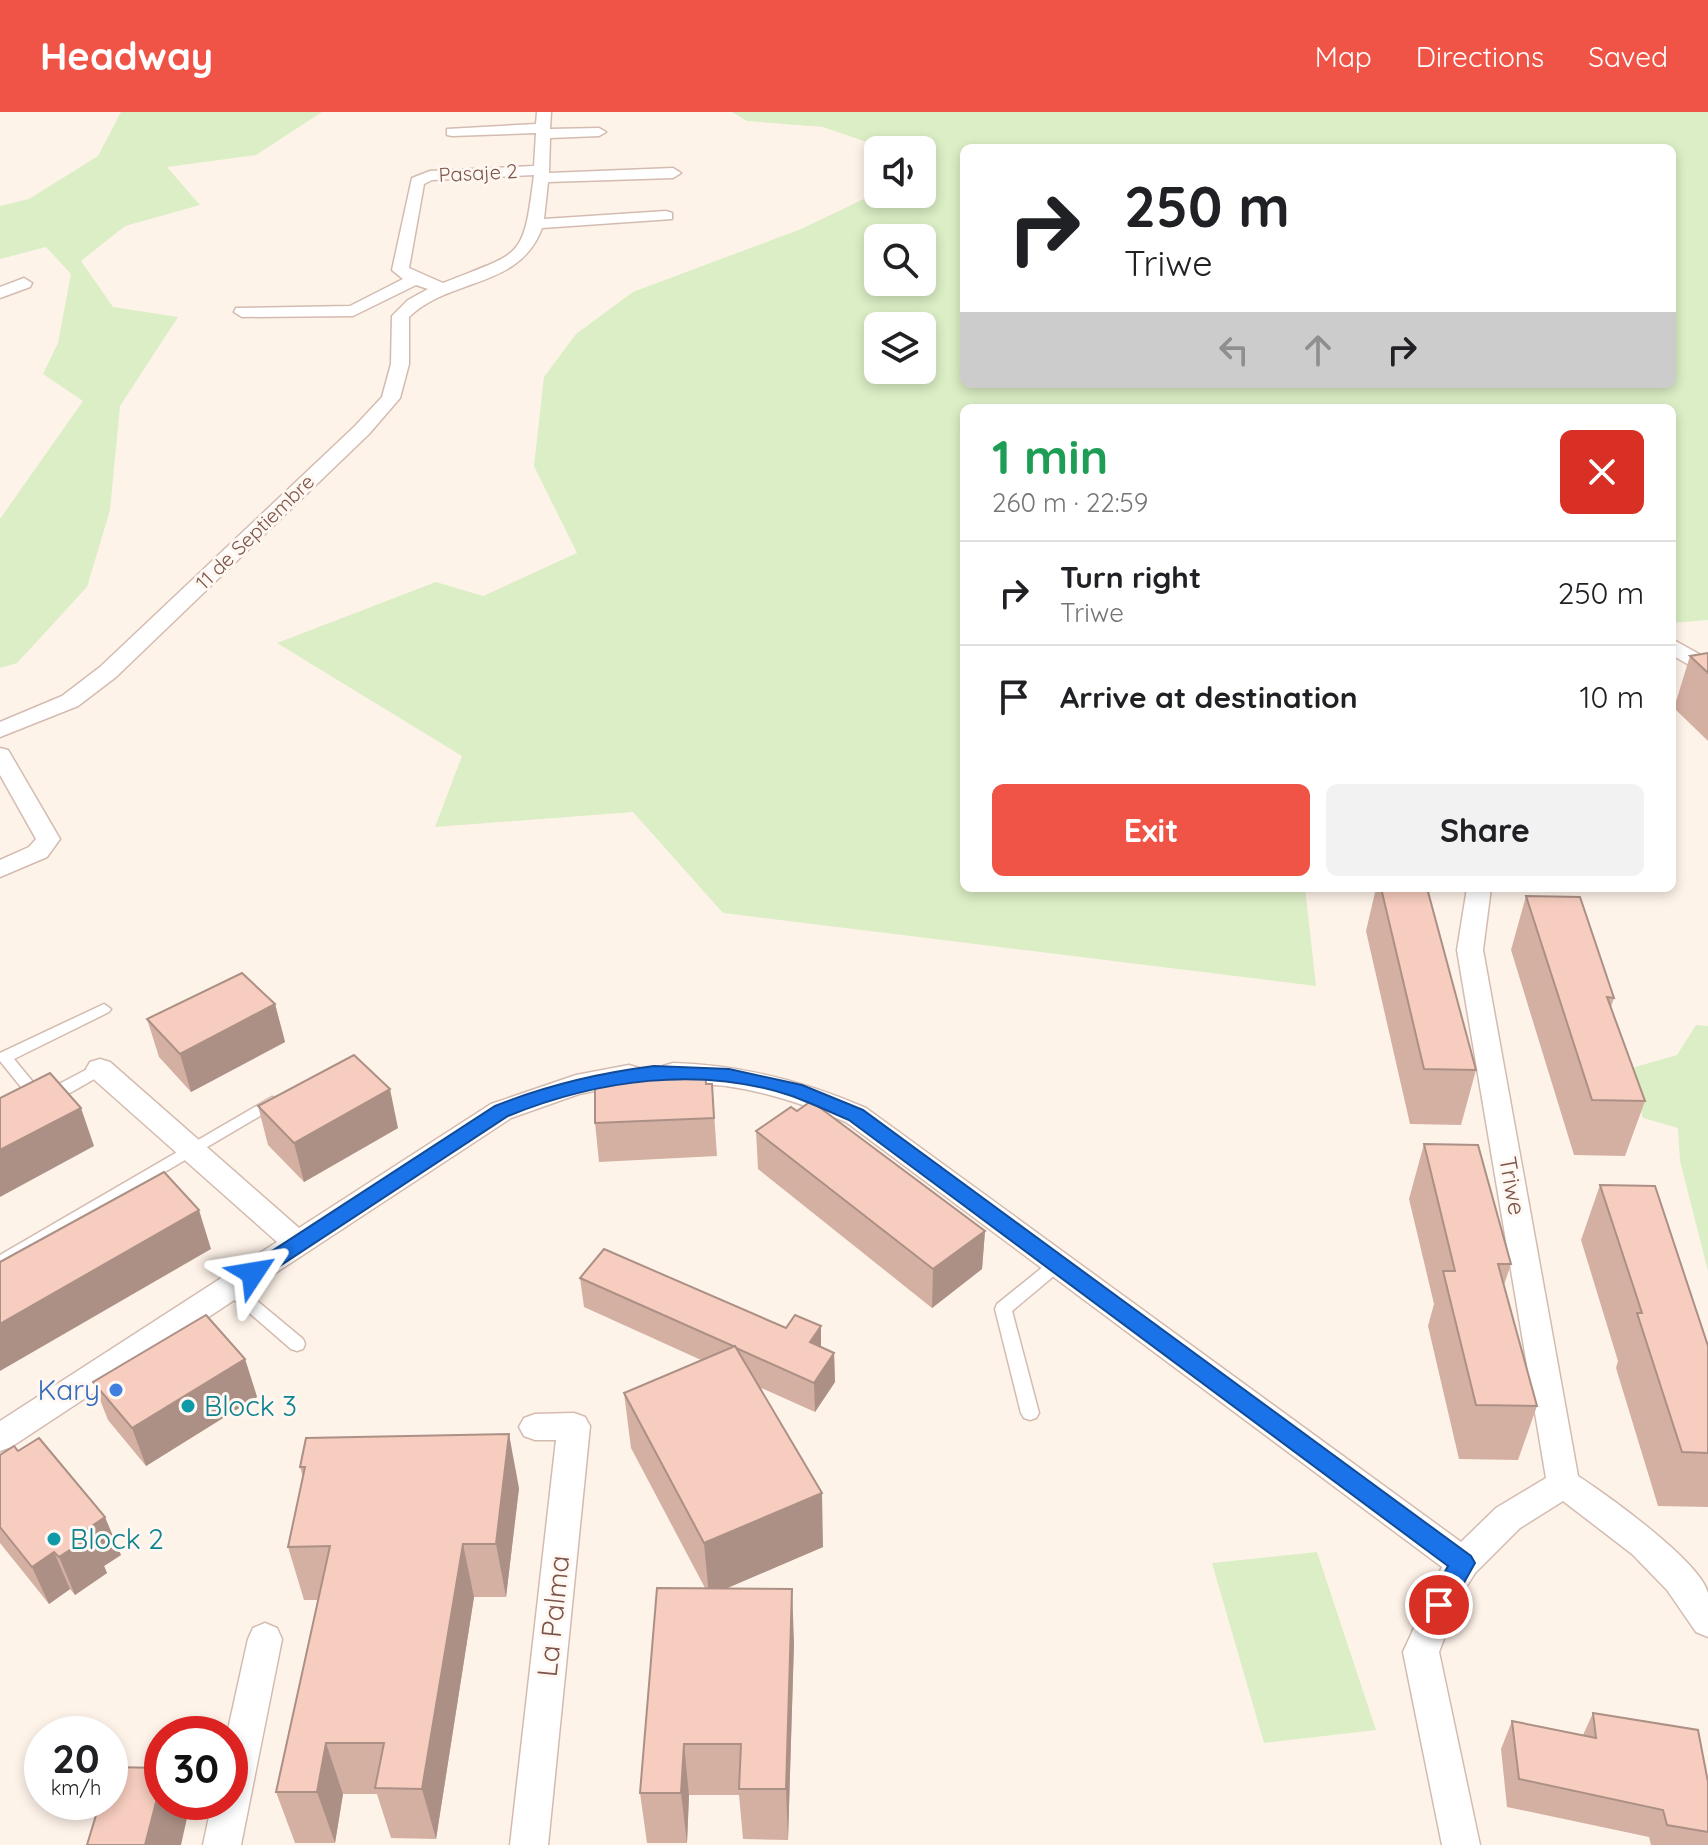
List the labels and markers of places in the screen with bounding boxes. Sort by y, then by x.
place label: Kary [37,1372,100,1407]
marker: Kary [107,1381,125,1399]
place label: Block 3 [204,1388,297,1423]
marker: Block 3 [179,1397,197,1415]
place label: Block 2 [70,1521,164,1556]
marker: Block 2 [45,1530,63,1548]
pin [1405,1571,1473,1639]

